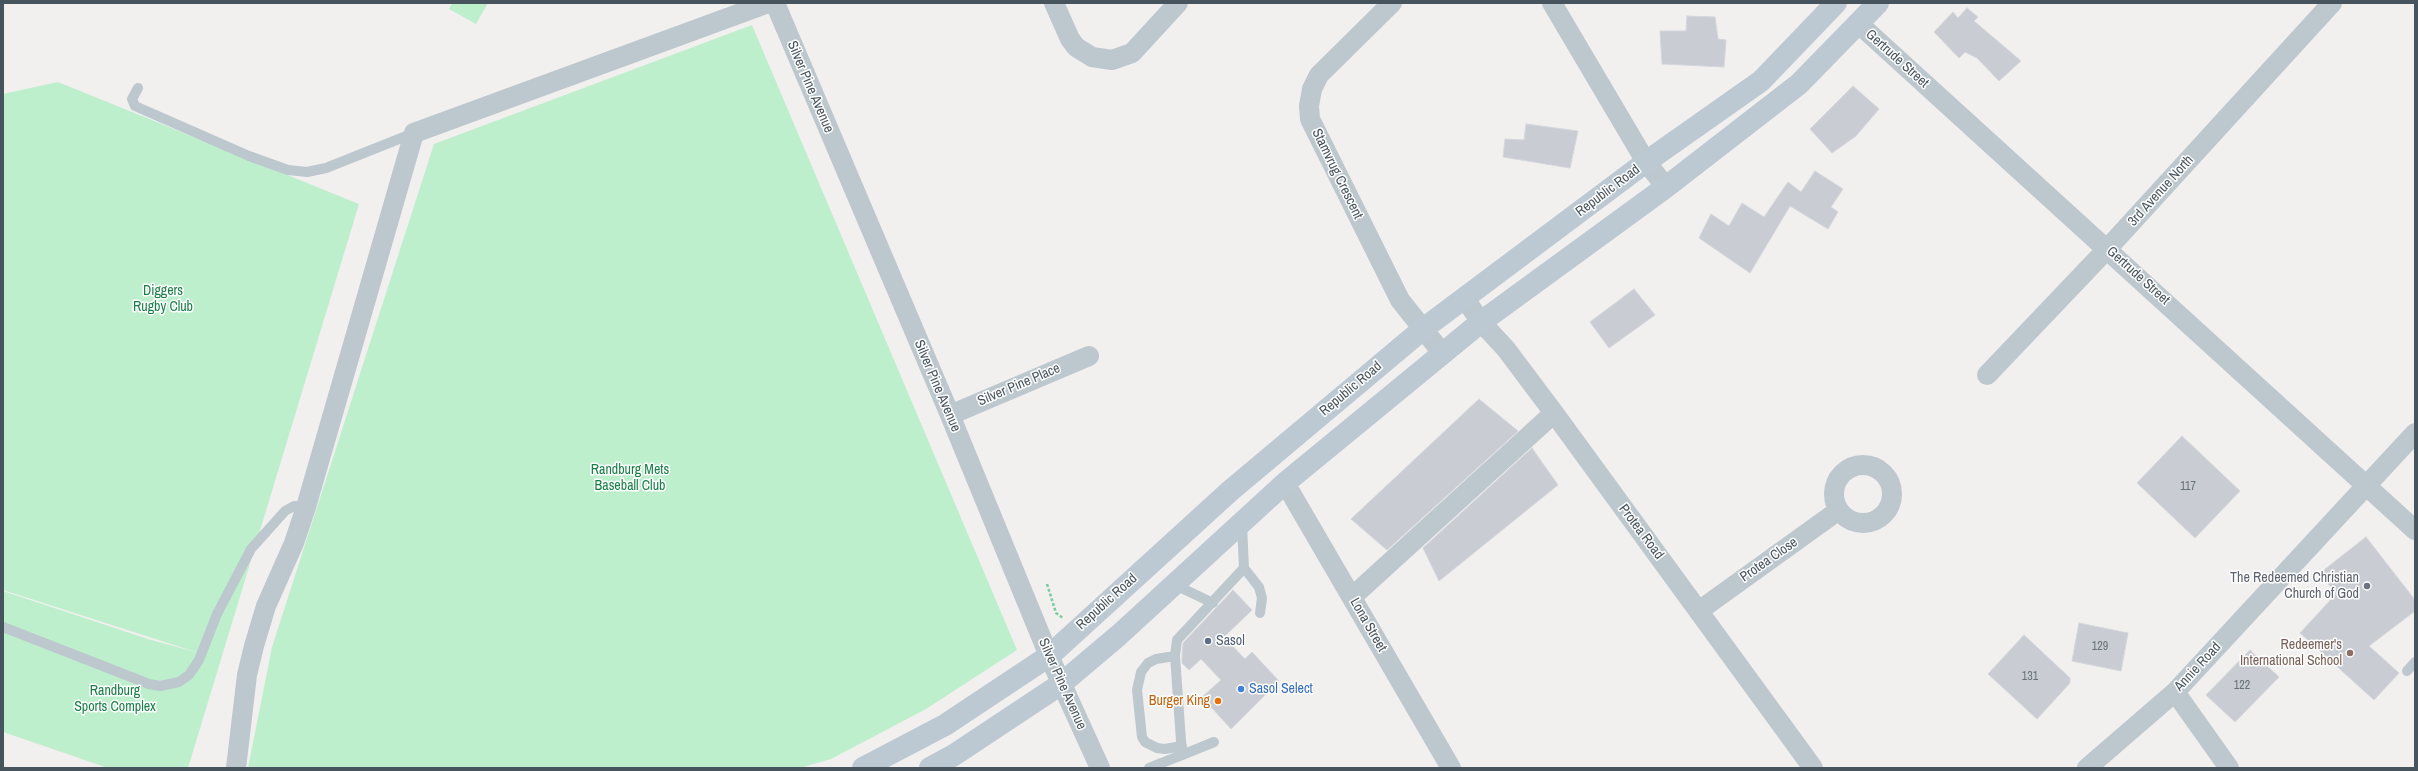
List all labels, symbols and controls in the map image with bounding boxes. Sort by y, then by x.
street label: Gertrude Street [1862,26,1932,92]
street label: Silver Pine Avenue [783,39,837,135]
street label: Stamvrug Crescent [1308,126,1366,222]
street label: 3rd Avenue North [2125,152,2197,230]
street label: Republic Road [1573,161,1643,221]
street label: Gertrude Street [2103,243,2173,309]
park label: Diggers Rugby Club [133,283,193,316]
street label: Silver Pine Avenue [910,338,964,434]
street label: Republic Road [1317,358,1385,420]
street label: Silver Pine Place [975,360,1063,410]
park label: Randburg Mets Baseball Club [591,462,669,494]
house number: 117 [2180,480,2196,494]
street label: Protea Road [1615,501,1667,563]
street label: Protea Close [1737,534,1801,586]
street label: Republic Road [1073,570,1141,634]
place label: The Redeemed Christian Church of God [2230,570,2359,602]
marker: The Redeemed Christian Church of God [2362,581,2372,591]
street label: Lona Street [1346,595,1390,655]
place label: Sasol [1216,633,1245,649]
street label: Silver Pine Avenue [1034,636,1090,732]
marker: Sasol [1203,636,1213,646]
place label: Redeemer's International School [2240,637,2342,670]
street label: Annie Road [2171,639,2225,695]
house number: 129 [2092,640,2108,654]
marker: Redeemer's International School [2345,648,2355,658]
house number: 131 [2022,670,2038,684]
house number: 122 [2234,679,2250,693]
place label: Sasol Select [1249,681,1313,697]
park label: Randburg Sports Complex [74,683,156,716]
marker: Sasol Select [1236,684,1246,694]
place label: Burger King [1149,693,1210,709]
marker: Burger King [1213,696,1223,706]

